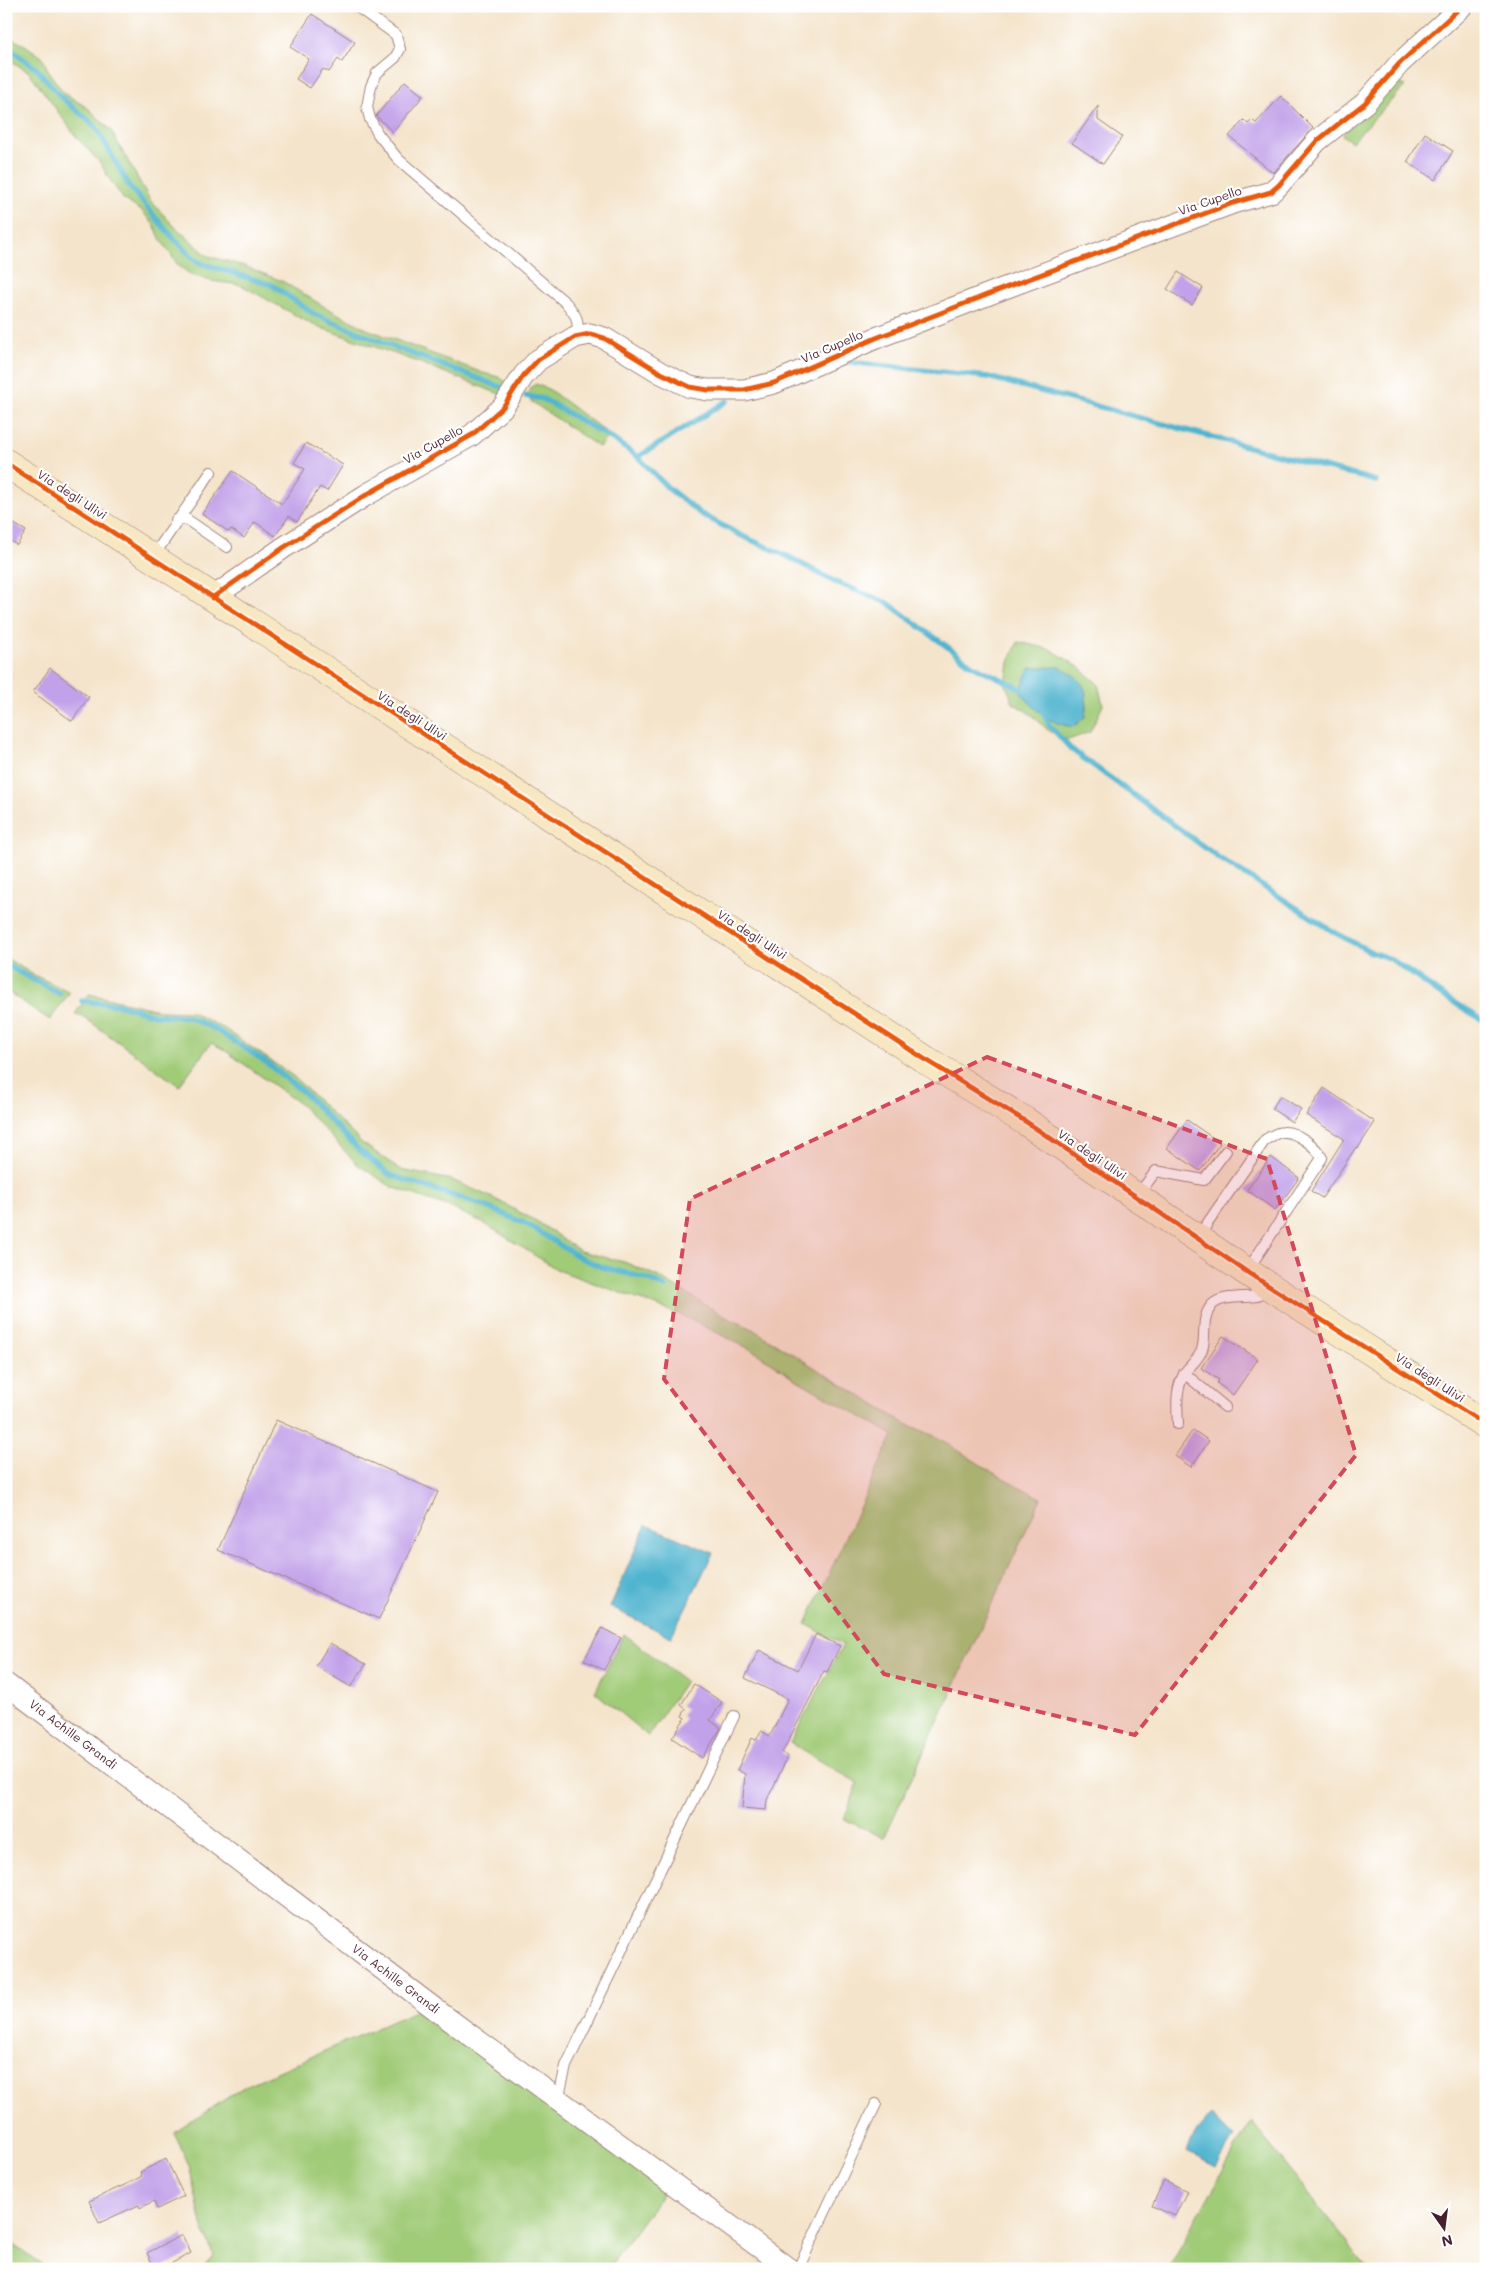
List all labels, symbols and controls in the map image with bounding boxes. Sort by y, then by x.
street label: Via Cupello [1176,182,1243,218]
street label: Via Cupello [798,326,865,366]
street label: Via Cupello [400,421,465,467]
street label: Via degli Ulivi [35,466,110,523]
street label: Via degli Ulivi [375,687,450,744]
street label: Via degli Ulivi [715,906,790,963]
street label: Via degli Ulivi [1055,1125,1130,1183]
street label: Via degli Ulivi [1393,1349,1468,1406]
street label: Via Achille Grandi [26,1695,121,1772]
street label: Via Achille Grandi [349,1940,444,2017]
north arrow [1420,2202,1470,2252]
text: N [1440,2231,1455,2252]

